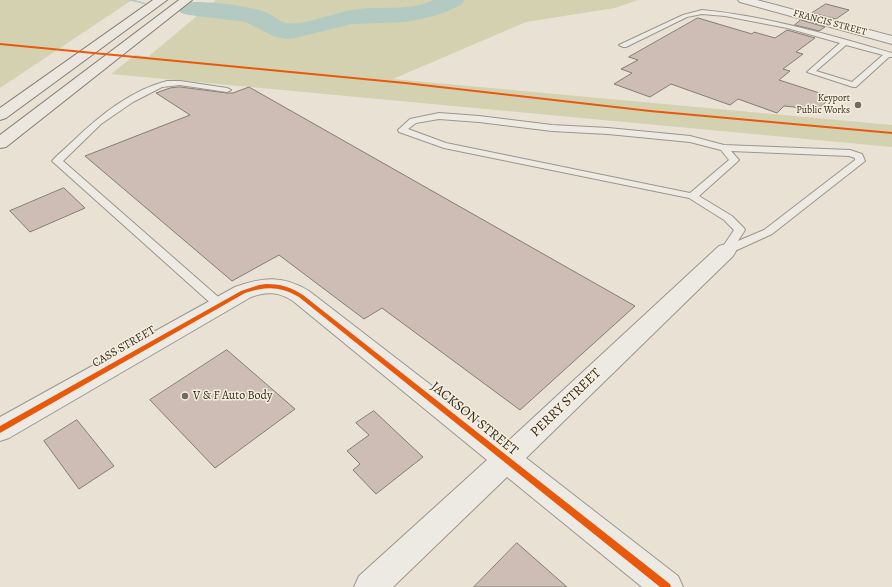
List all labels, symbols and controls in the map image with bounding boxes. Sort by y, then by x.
street label: FRANCIS STREET [792,7,868,39]
place label: Keyport Public Works [796,93,850,116]
marker: Keyport Public Works [853,100,863,110]
street label: CASS STREET [90,323,158,371]
street label: PERRY STREET [527,365,605,441]
street label: JACKSON STREET [427,379,521,459]
place label: V & F Auto Body [193,389,272,403]
marker: V & F Auto Body [180,391,190,401]

